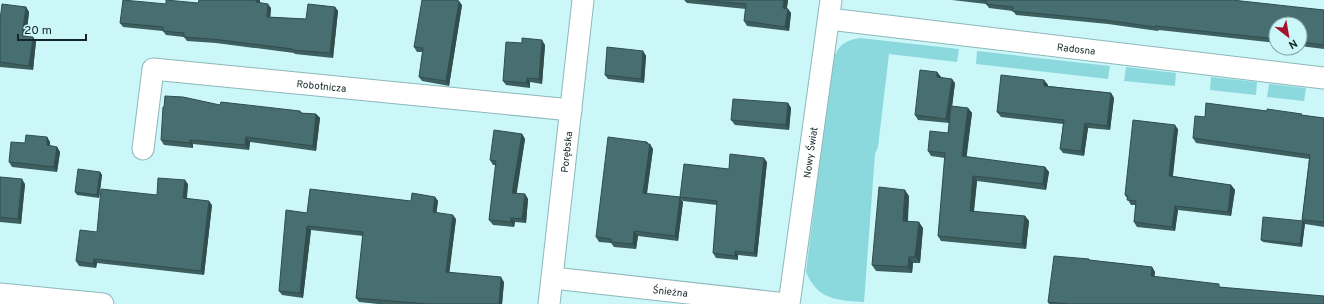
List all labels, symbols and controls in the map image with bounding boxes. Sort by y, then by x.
scale bar [18,16,86,42]
north arrow [1268,16,1308,56]
text: 20 m [24,23,52,39]
text: N [1286,36,1300,52]
street label: Radosna [1056,41,1096,59]
street label: Robotnicza [296,78,347,96]
street label: Nowy Świat [801,126,821,179]
street label: Porębska [559,131,576,173]
street label: Śnieżna [652,284,688,301]

